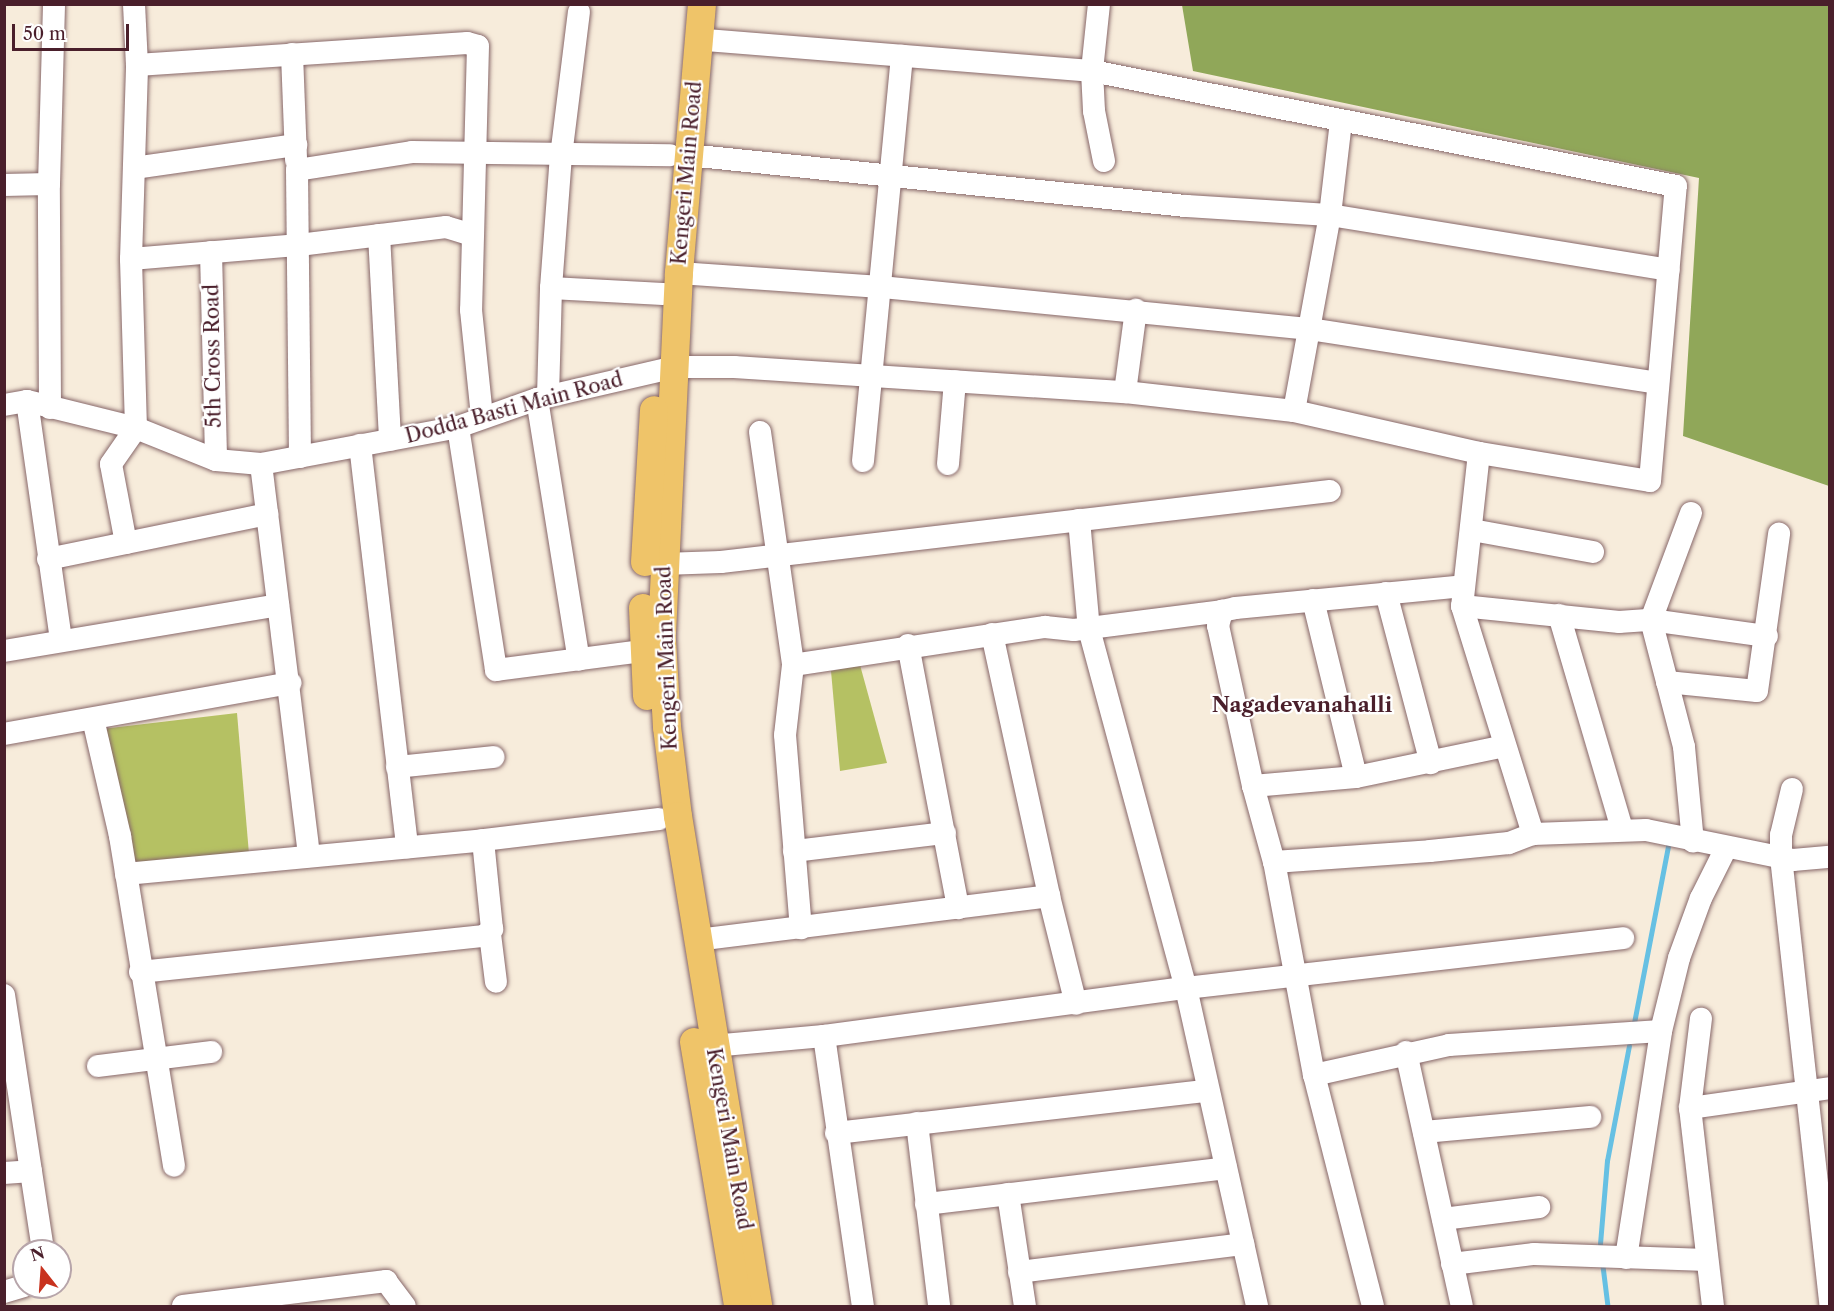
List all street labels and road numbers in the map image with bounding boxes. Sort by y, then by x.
street label: Kengeri Main Road [667,80,707,266]
street label: 5th Cross Road [200,284,226,428]
street label: Dodda Basti Main Road [403,367,625,449]
street label: Kengeri Main Road [652,566,682,750]
street label: Kengeri Main Road [701,1046,757,1232]

